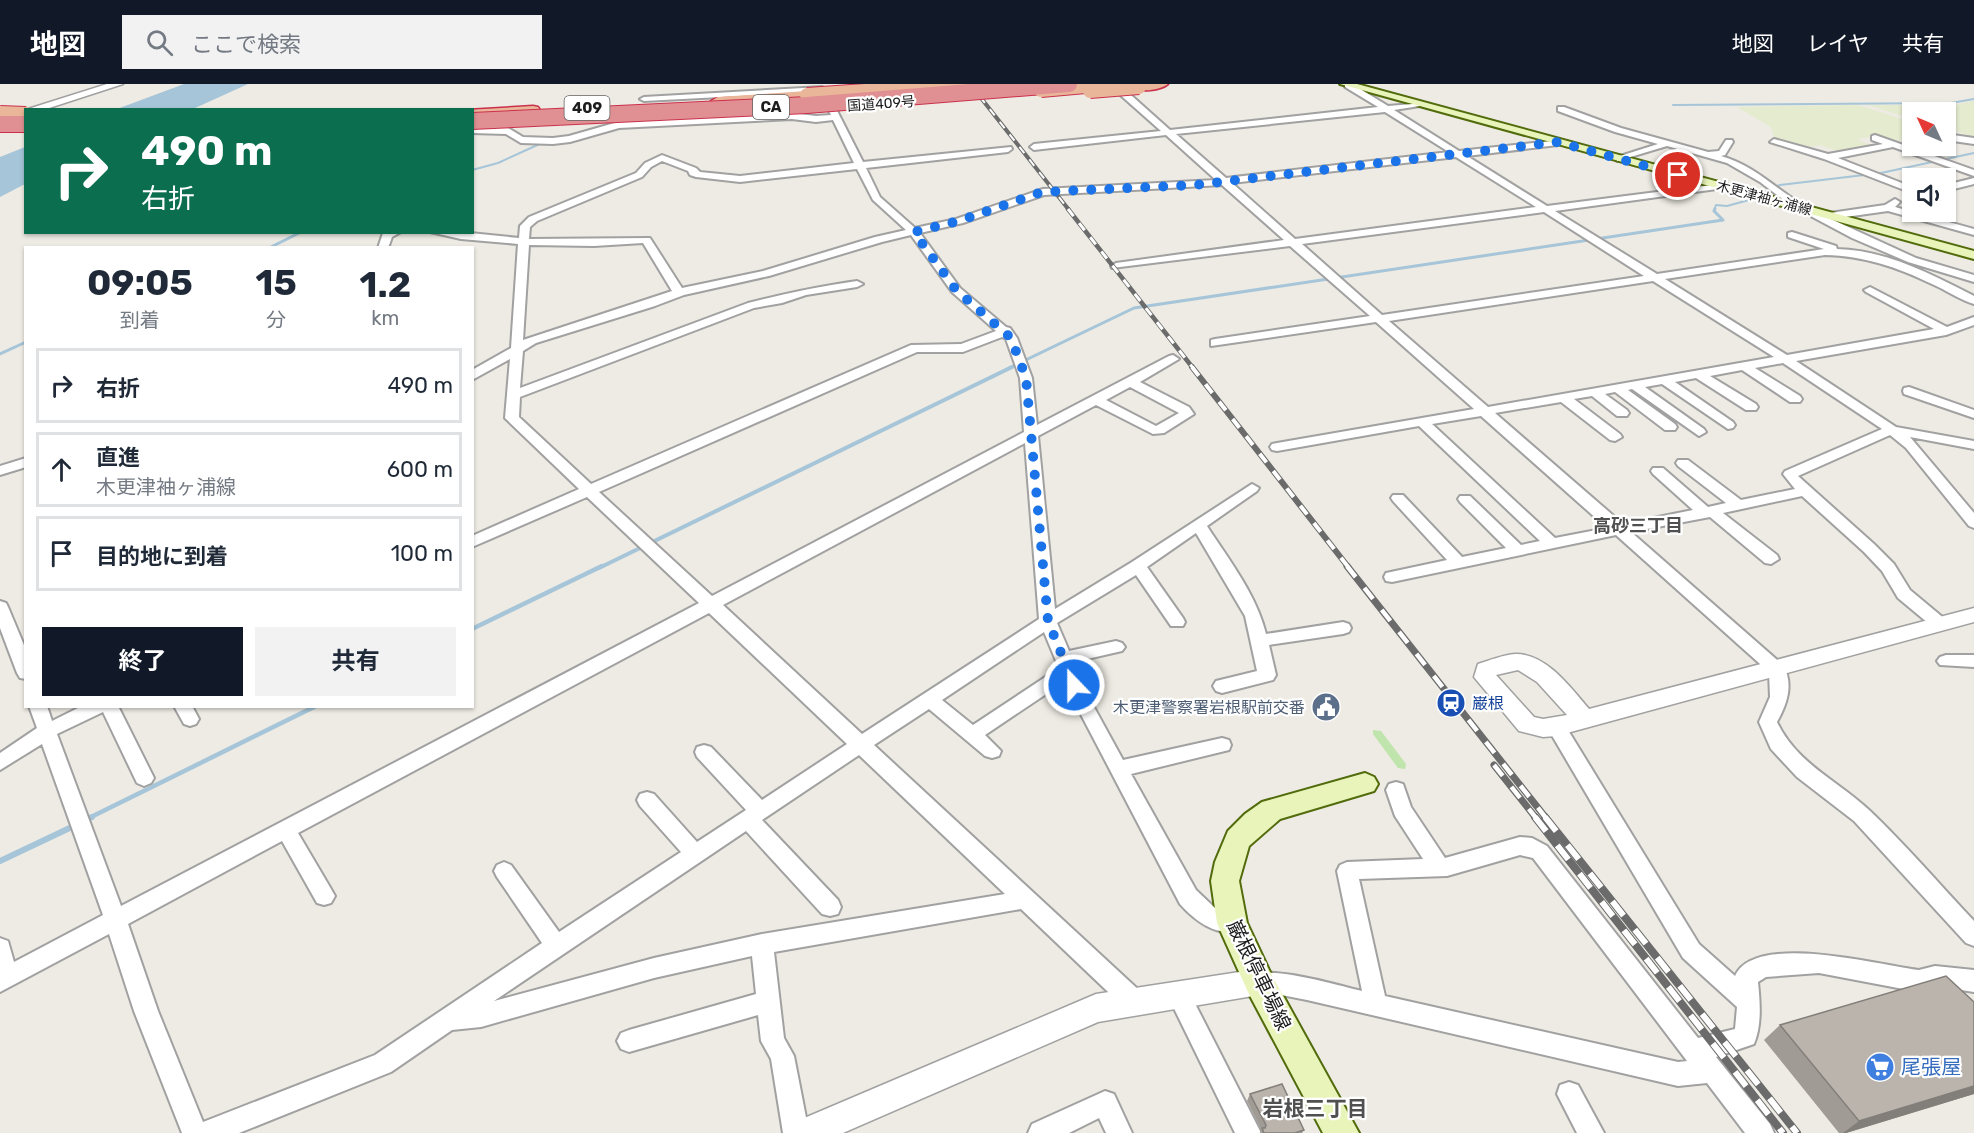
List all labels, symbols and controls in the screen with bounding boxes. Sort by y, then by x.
search box [122,15,542,69]
icon: search [143,26,176,59]
text: 地図 [30,28,86,61]
text: ここで検索 [191,31,301,58]
text: 地図 [1732,31,1774,56]
text: レイヤ [1807,31,1869,56]
text: 共有 [1902,31,1944,56]
street label: 国道409号 [847,93,915,115]
road number: CA [753,95,789,119]
road number: 409 [564,96,610,120]
north arrow [1902,102,1956,156]
map controls [1902,102,1956,222]
text: 490 m [141,126,272,176]
icon: right [42,132,120,210]
pin [1652,149,1703,200]
icon: arrive [1661,158,1694,191]
button: sound [1902,168,1956,222]
street label: 木更津袖ヶ浦線 [1714,177,1814,219]
text: 右折 [141,183,195,215]
text: 09:05 [87,261,193,304]
text: 15 [256,261,297,304]
text: 1.2 [360,263,411,306]
text: km [371,306,399,330]
text: 到着 [120,308,160,332]
text: 分 [266,308,286,332]
icon: right [45,369,78,402]
text: 490 m [388,372,453,399]
text: 右折 [96,375,140,402]
text: 直進 [96,444,140,471]
icon: ahead [45,453,78,486]
text: 600 m [387,456,453,483]
text: 木更津袖ヶ浦線 [96,475,236,499]
district label: 高砂三丁目 [1593,515,1683,537]
icon: arrive [45,537,78,570]
text: 100 m [391,540,453,567]
text: 目的地に到着 [96,543,228,570]
button: 終了 [42,627,243,696]
button: 共有 [255,627,456,696]
position arrow [1042,653,1106,717]
station icon: 巌根 [1435,687,1467,719]
public building icon: 木更津警察署岩根駅前交番 [1310,691,1342,723]
place label: 巌根 [1472,694,1504,713]
place label: 木更津警察署岩根駅前交番 [1113,698,1305,717]
street label: 巌根停車場線 [1222,916,1296,1034]
supermarket icon: 尾張屋 [1864,1051,1896,1083]
place label: 尾張屋 [1901,1055,1961,1079]
district label: 岩根三丁目 [1263,1096,1368,1121]

